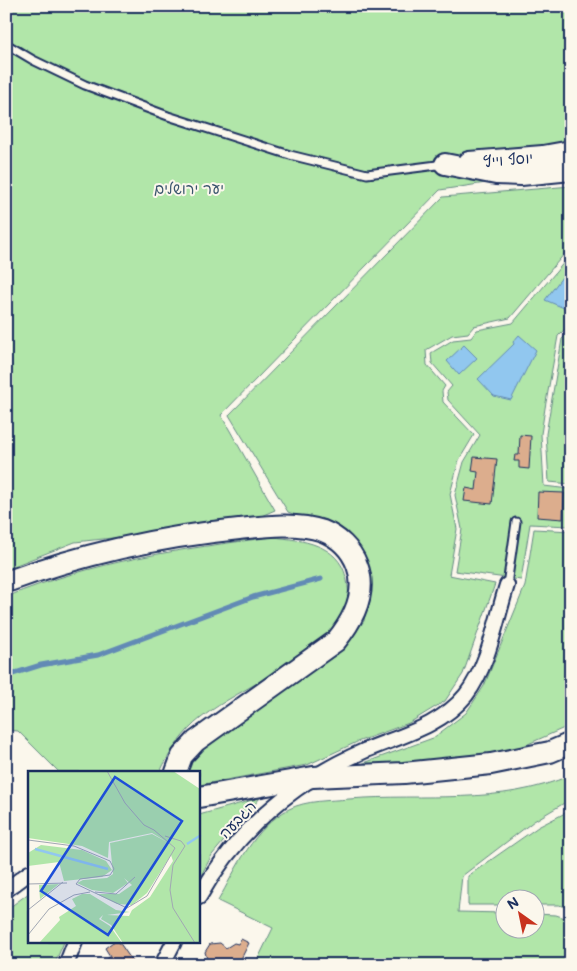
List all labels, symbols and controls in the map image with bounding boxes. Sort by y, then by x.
street label: יוסף וייץ [482,147,534,171]
park label: יער ירושלים [154,178,224,198]
inset map [28,771,200,944]
street label: הגבעה [214,796,260,842]
north arrow [494,888,544,938]
text: N [503,892,522,914]

